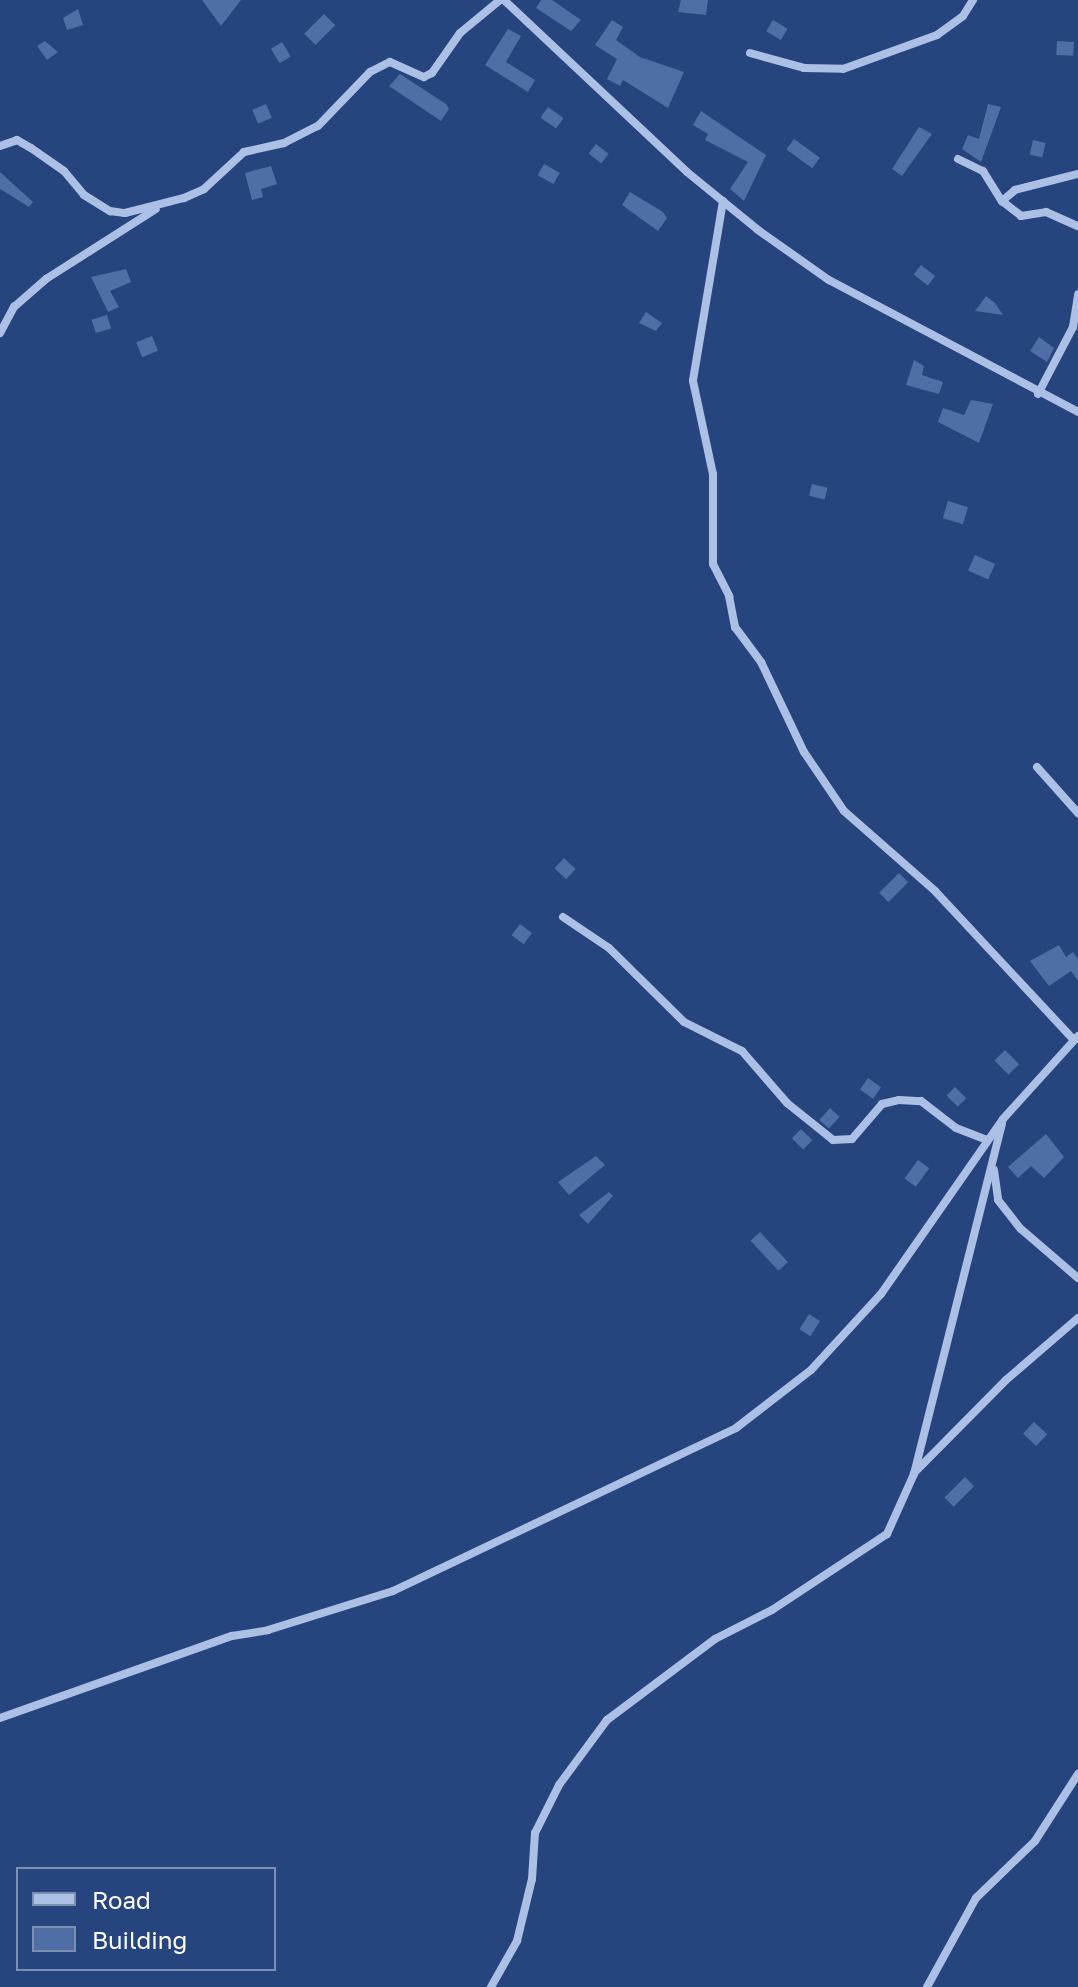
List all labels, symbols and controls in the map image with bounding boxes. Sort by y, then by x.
legend [16,1867,276,1971]
text: Road [92,1885,151,1914]
text: Building [92,1925,187,1954]

